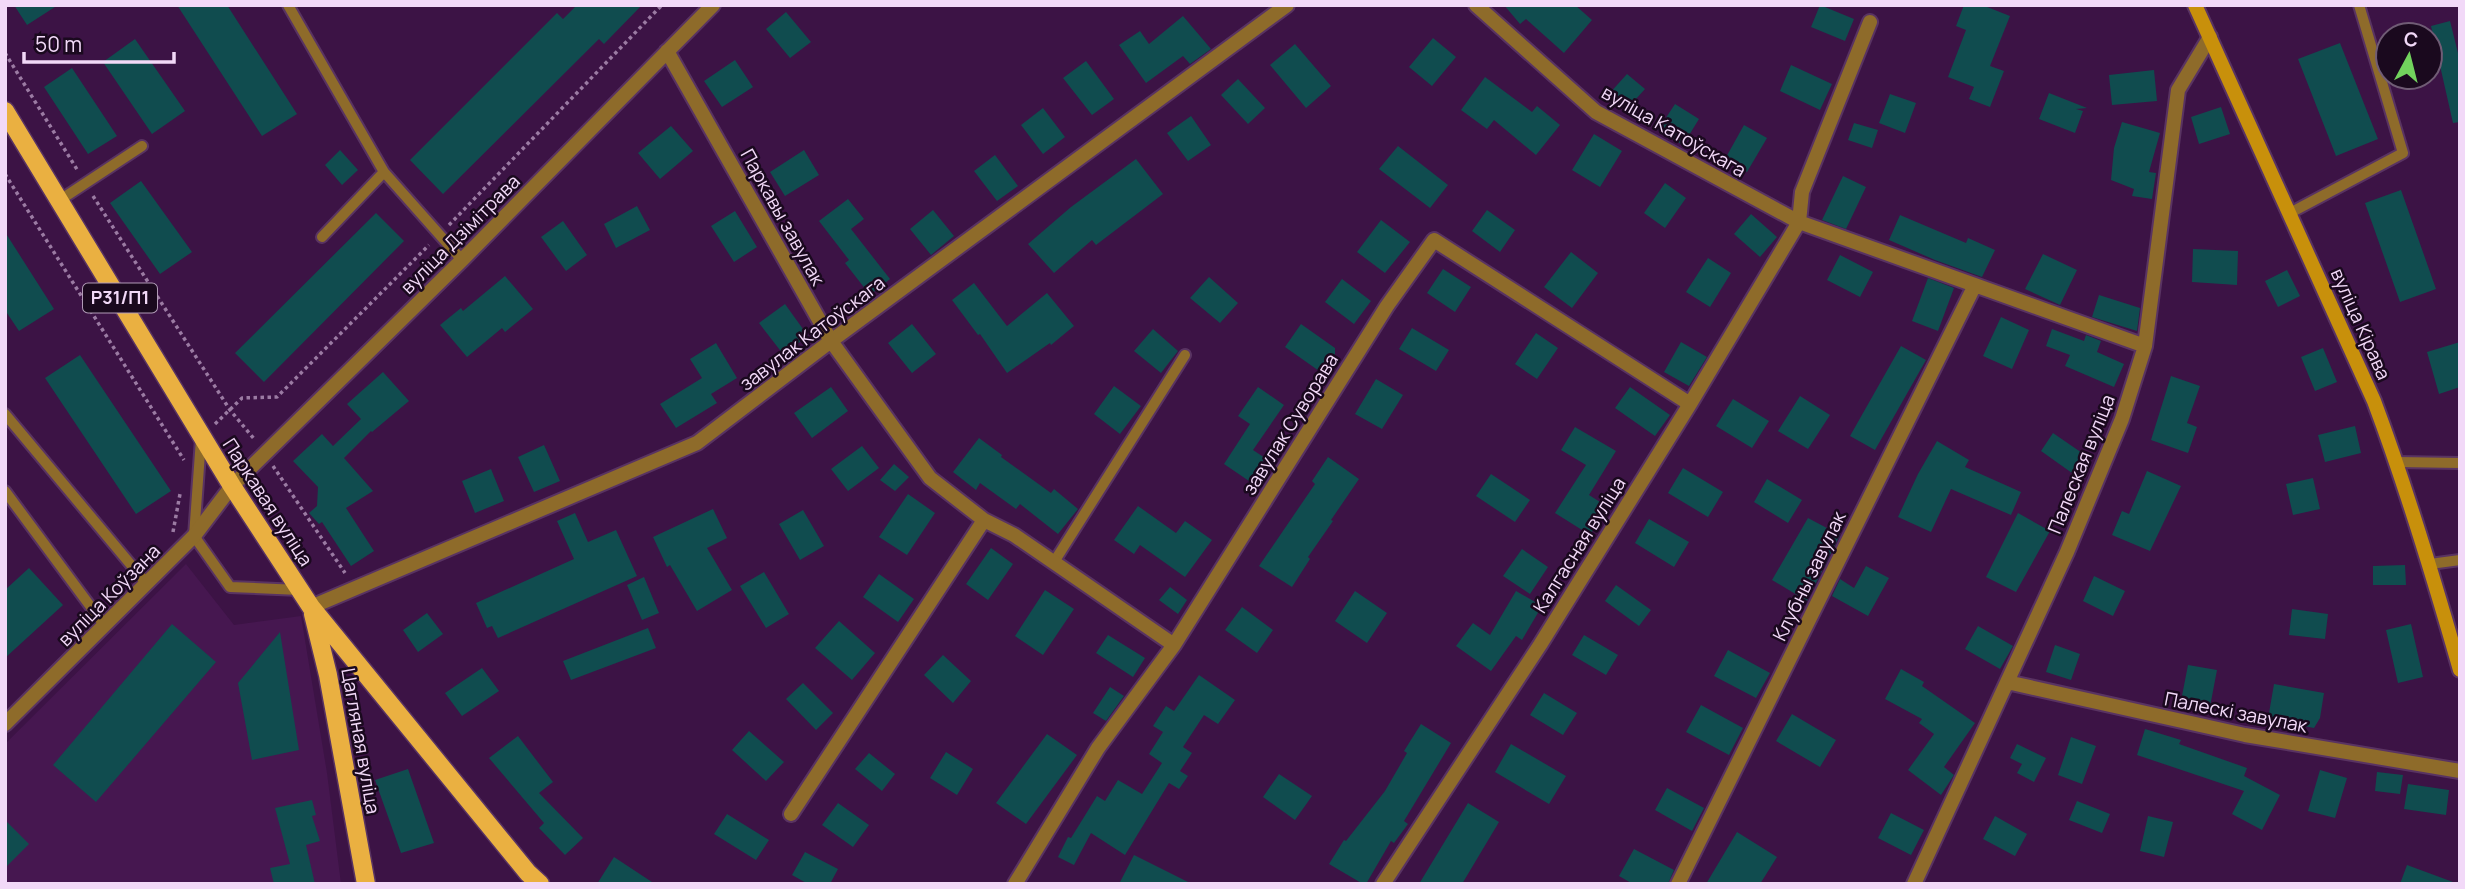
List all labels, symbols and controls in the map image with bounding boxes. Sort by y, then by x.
scale bar [24,21,175,65]
north arrow [2374,21,2444,91]
text: С [2403,25,2420,53]
text: 50 m [35,30,82,58]
street label: вуліца Катоўскага [1597,79,1751,183]
street label: Паркавы завулак [735,144,832,291]
street label: вуліца Дзімітрава [395,169,525,299]
street label: вуліца Кірава [2325,264,2397,384]
street label: завулак Катоўскага [734,270,890,396]
road number: Р31/П1 [83,284,157,312]
street label: завулак Суворава [1236,348,1344,500]
street label: Палеская вуліца [2041,391,2121,537]
street label: Паркавая вуліца [217,433,319,571]
street label: Калгасная вуліца [1527,472,1631,618]
street label: Клубны завулак [1766,506,1852,645]
street label: вуліца Коўзана [52,538,166,652]
street label: Цагляная вуліца [335,666,387,816]
street label: Палескі завулак [2162,685,2310,739]

